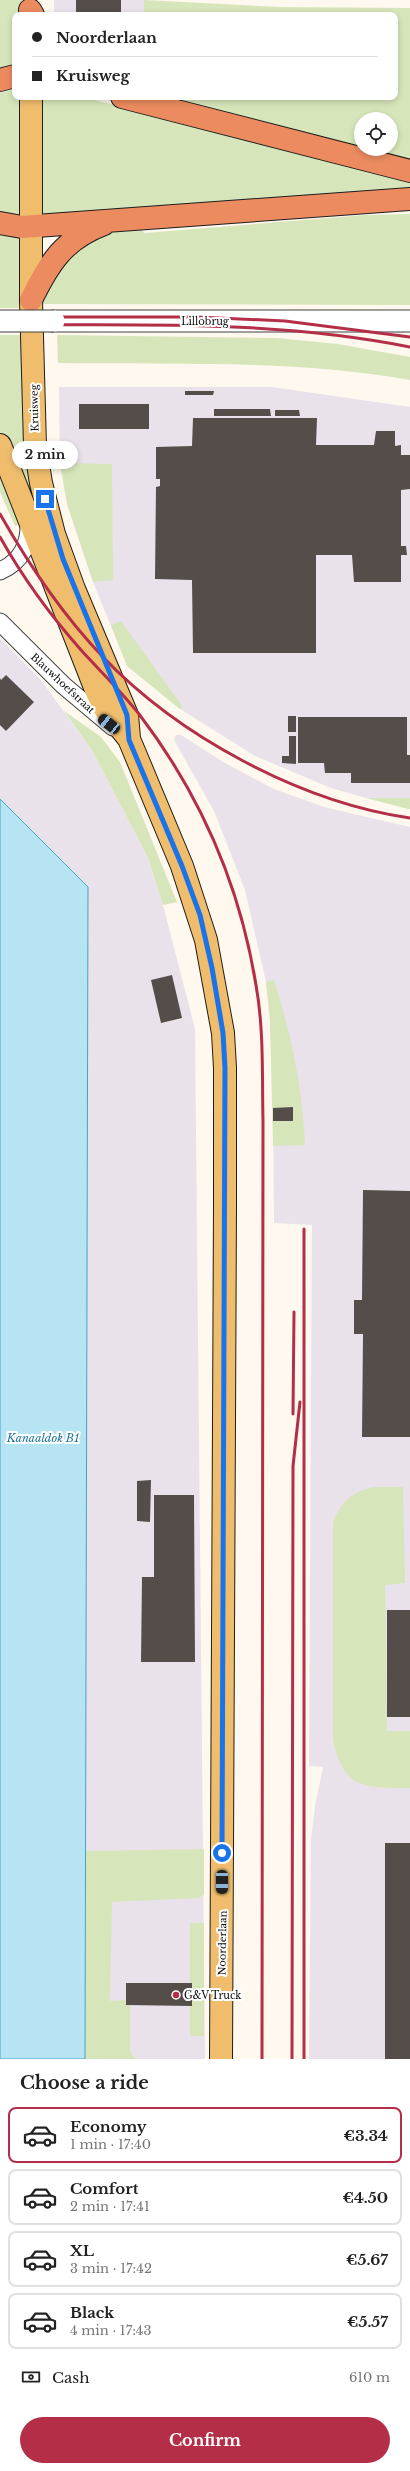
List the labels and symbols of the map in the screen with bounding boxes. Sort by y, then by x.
street label: Lillobrug [181,315,230,328]
street label: Kruisweg [28,383,41,432]
callout: 2 min [12,441,78,469]
route end [36,490,54,508]
street label: Blauwhoefstraat [28,650,98,717]
car [96,712,122,736]
water label: Kanaaldok B1 [6,1431,79,1445]
route start [213,1844,231,1862]
car [216,1870,228,1894]
street label: Noorderlaan [215,1910,230,1976]
place label: G&V Truck [184,1989,242,2002]
marker: G&V Truck [171,1990,181,2000]

